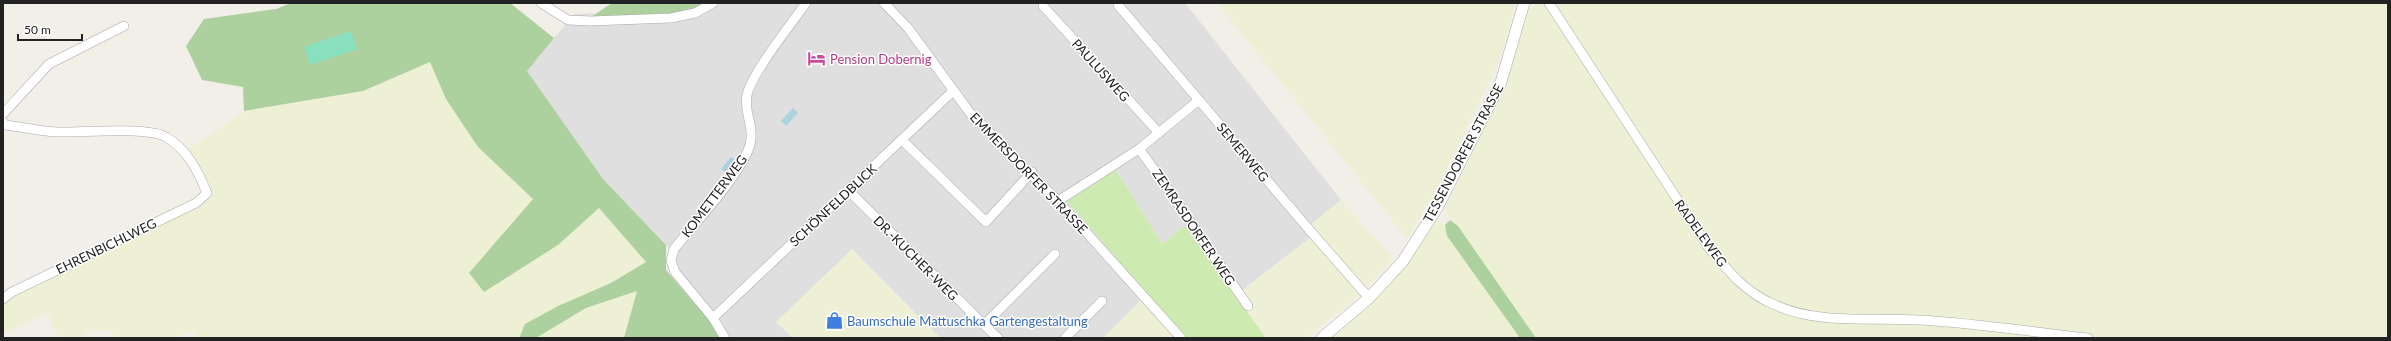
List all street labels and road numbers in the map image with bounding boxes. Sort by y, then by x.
street label: PAULUSWEG [1069,35,1133,105]
street label: TESSENDORFER STRASSE [1420,81,1506,225]
street label: EMMERSDORFER STRASSE [967,109,1091,237]
street label: SEMERWEG [1214,119,1272,185]
street label: KOMETTERWEG [678,152,750,240]
street label: SCHÖNFELDBLICK [786,160,880,250]
street label: ZEMRASDORFER WEG [1149,166,1239,288]
street label: RADELEWEG [1671,196,1731,270]
street label: DR.-KUCHER-WEG [870,212,962,304]
street label: EHRENBICHLWEG [53,215,159,277]

